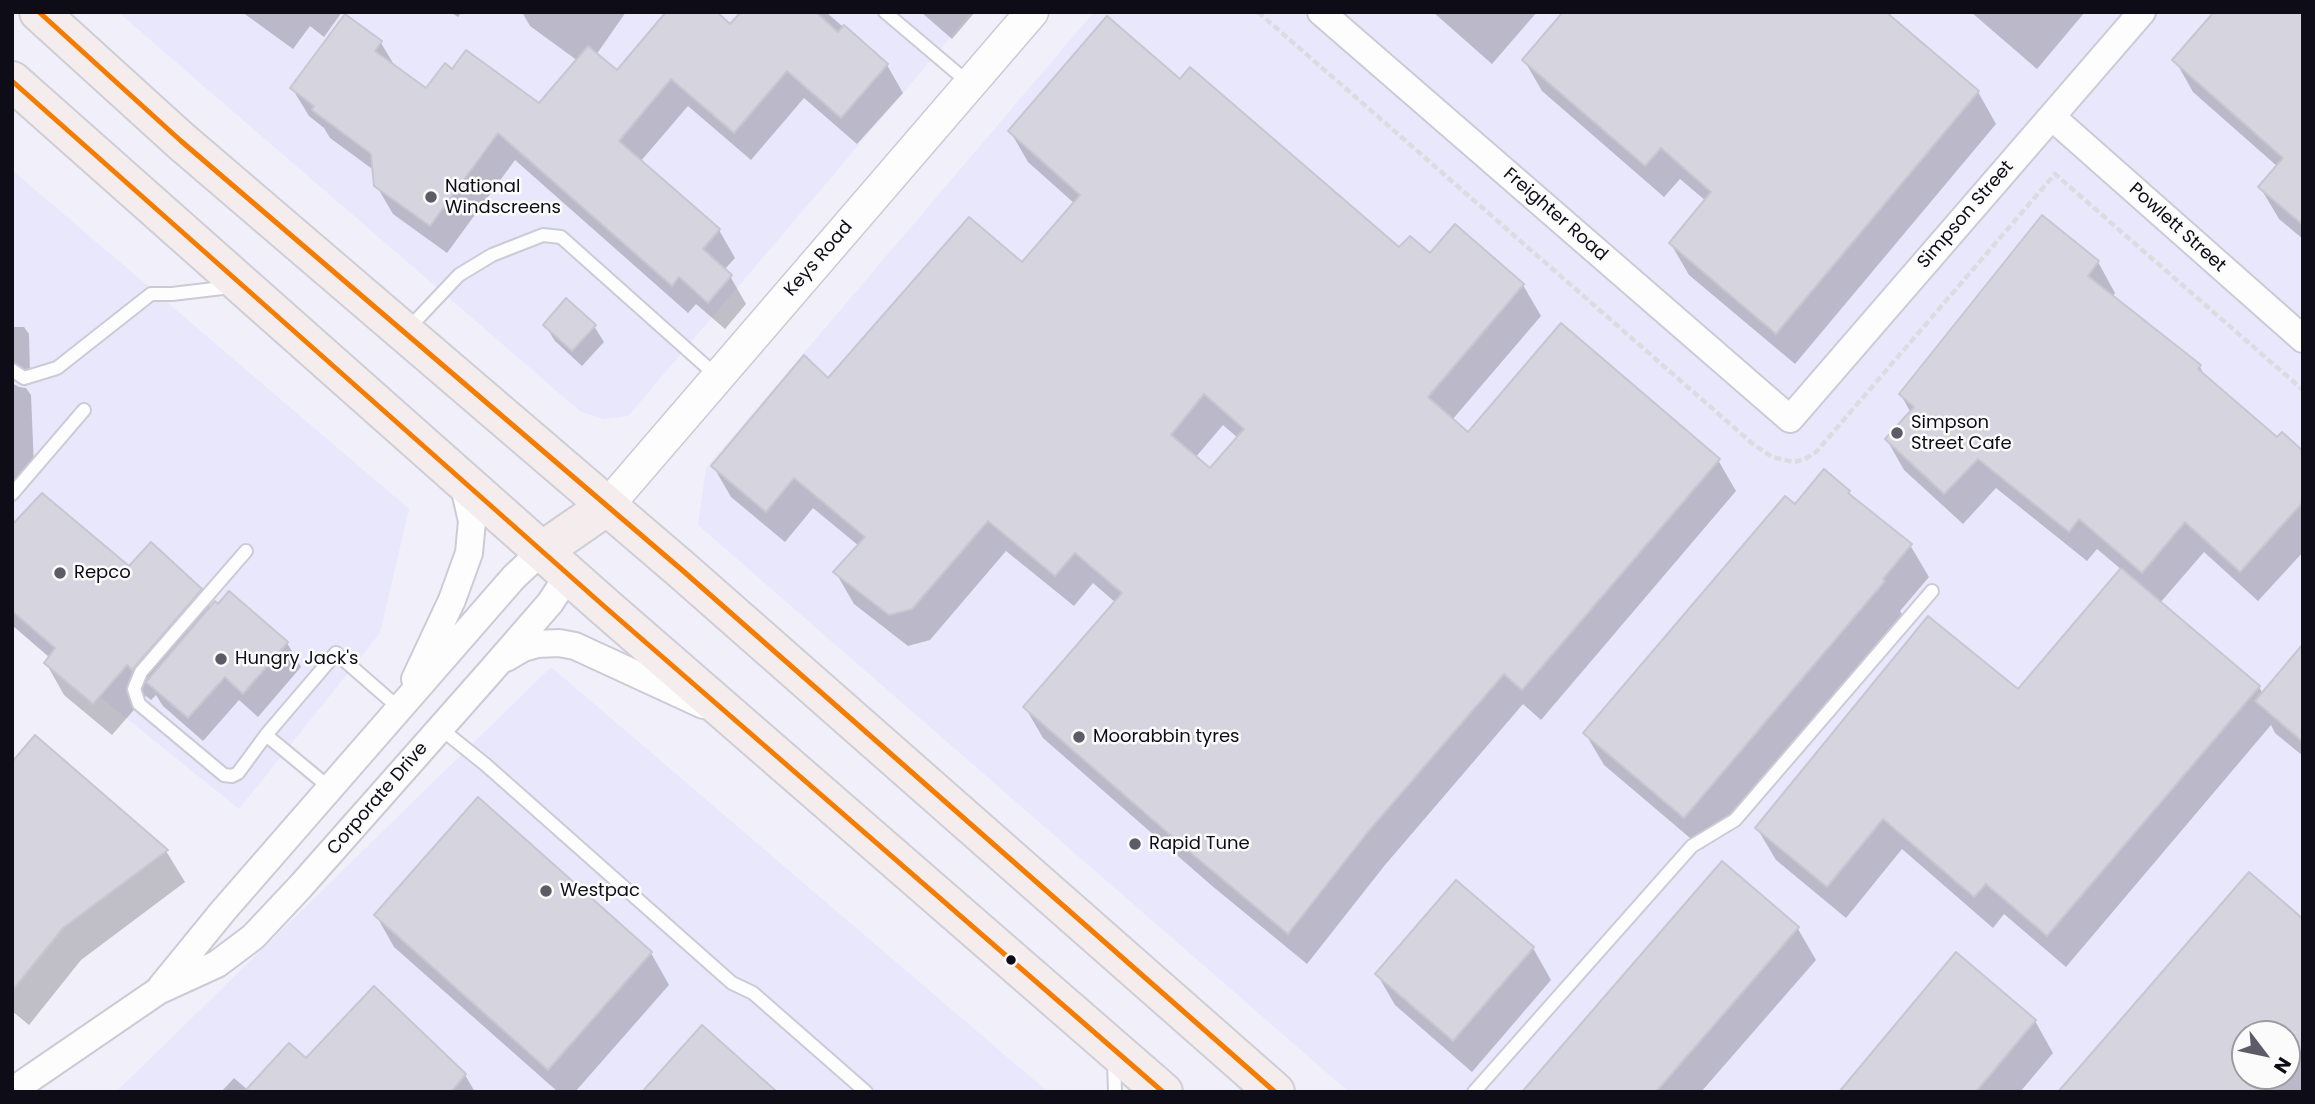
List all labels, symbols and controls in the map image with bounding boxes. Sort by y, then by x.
street label: Simpson Street [1913,157,2019,273]
street label: Freighter Road [1498,164,1612,266]
place label: National Windscreens [445,176,561,218]
street label: Powlett Street [2124,179,2230,277]
marker: National Windscreens [423,189,439,205]
street label: Keys Road [780,217,858,301]
place label: Simpson Street Cafe [1911,412,2012,454]
marker: Simpson Street Cafe [1889,425,1905,441]
place label: Repco [74,562,131,584]
marker: Repco [52,565,68,581]
place label: Hungry Jack's [235,648,358,670]
marker: Hungry Jack's [213,651,229,667]
place label: Moorabbin tyres [1093,726,1239,748]
marker: Moorabbin tyres [1071,729,1087,745]
street label: Corporate Drive [323,738,433,860]
place label: Rapid Tune [1149,833,1250,855]
marker: Rapid Tune [1127,836,1143,852]
place label: Westpac [560,880,640,902]
marker: Westpac [538,883,554,899]
unlabelled marker [1004,953,1018,967]
north arrow [2231,1020,2301,1090]
text: N [2267,1052,2298,1079]

